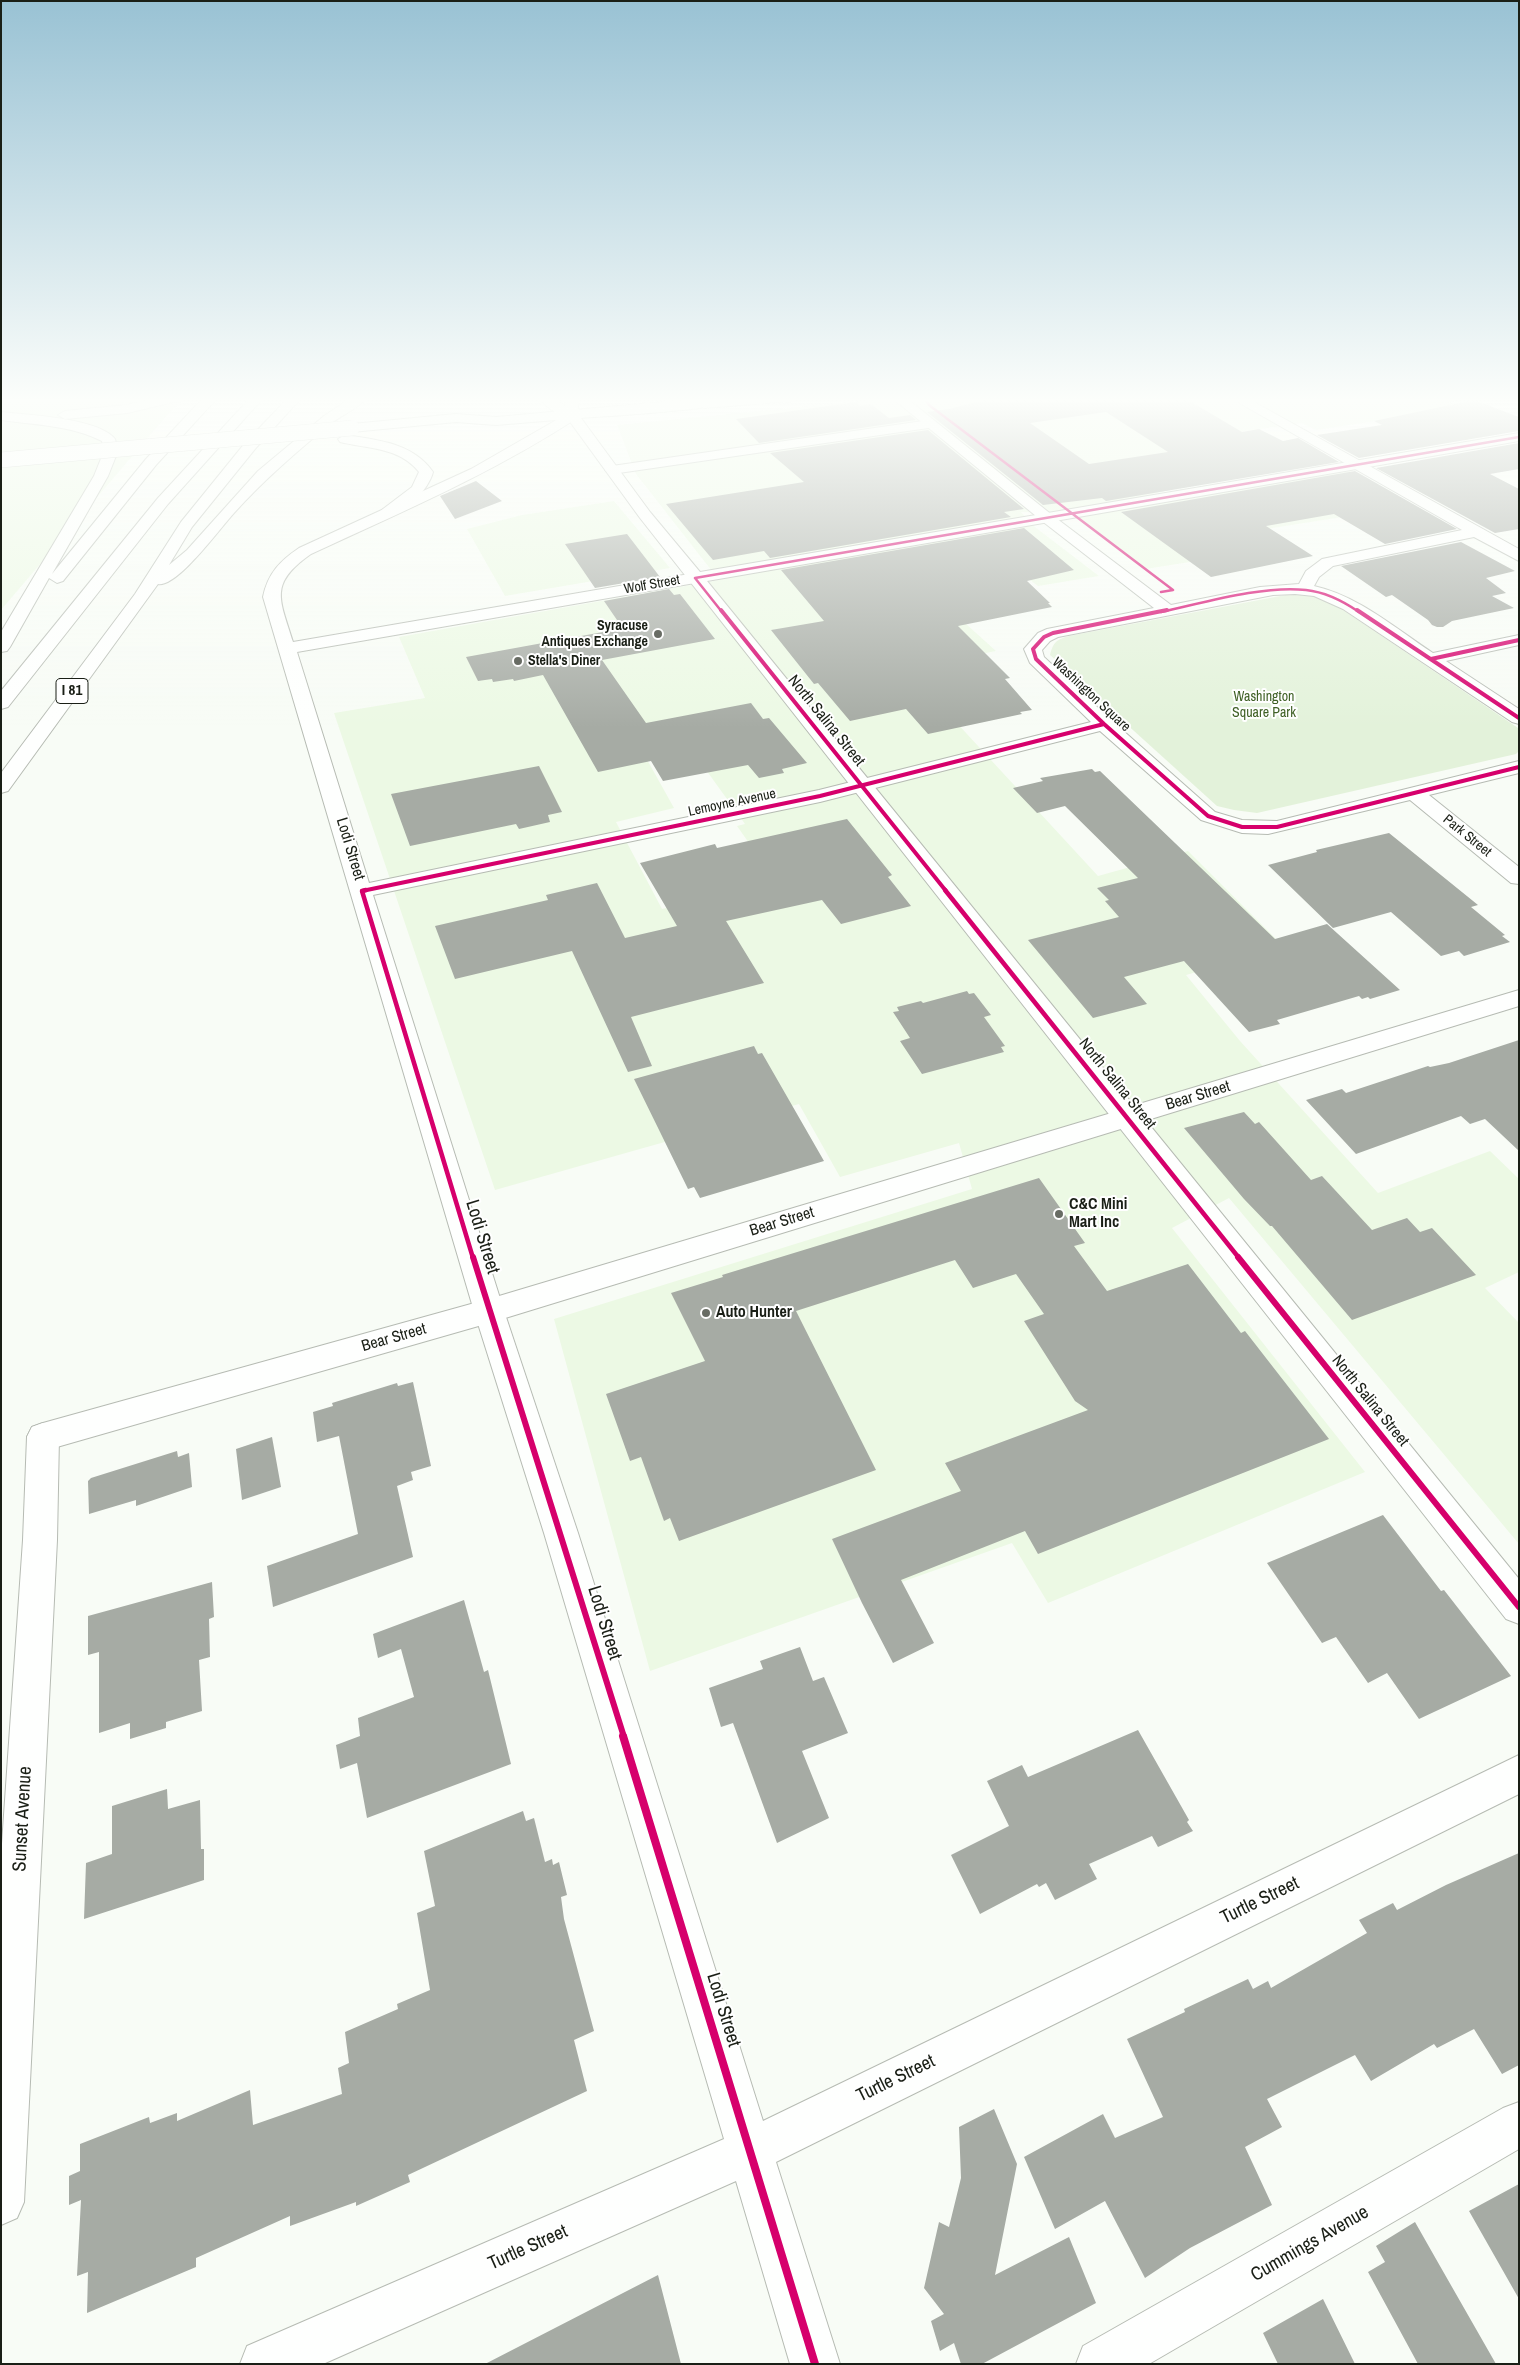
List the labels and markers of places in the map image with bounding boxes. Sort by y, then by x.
place label: Syracuse Antiques Exchange [541,618,648,650]
marker: Syracuse Antiques Exchange [652,628,664,640]
place label: Stella's Diner [528,653,600,669]
marker: Stella's Diner [512,655,524,667]
place label: C&C Mini Mart Inc [1069,1195,1127,1233]
marker: C&C Mini Mart Inc [1053,1208,1065,1220]
place label: Auto Hunter [716,1303,792,1323]
marker: Auto Hunter [700,1307,712,1319]

